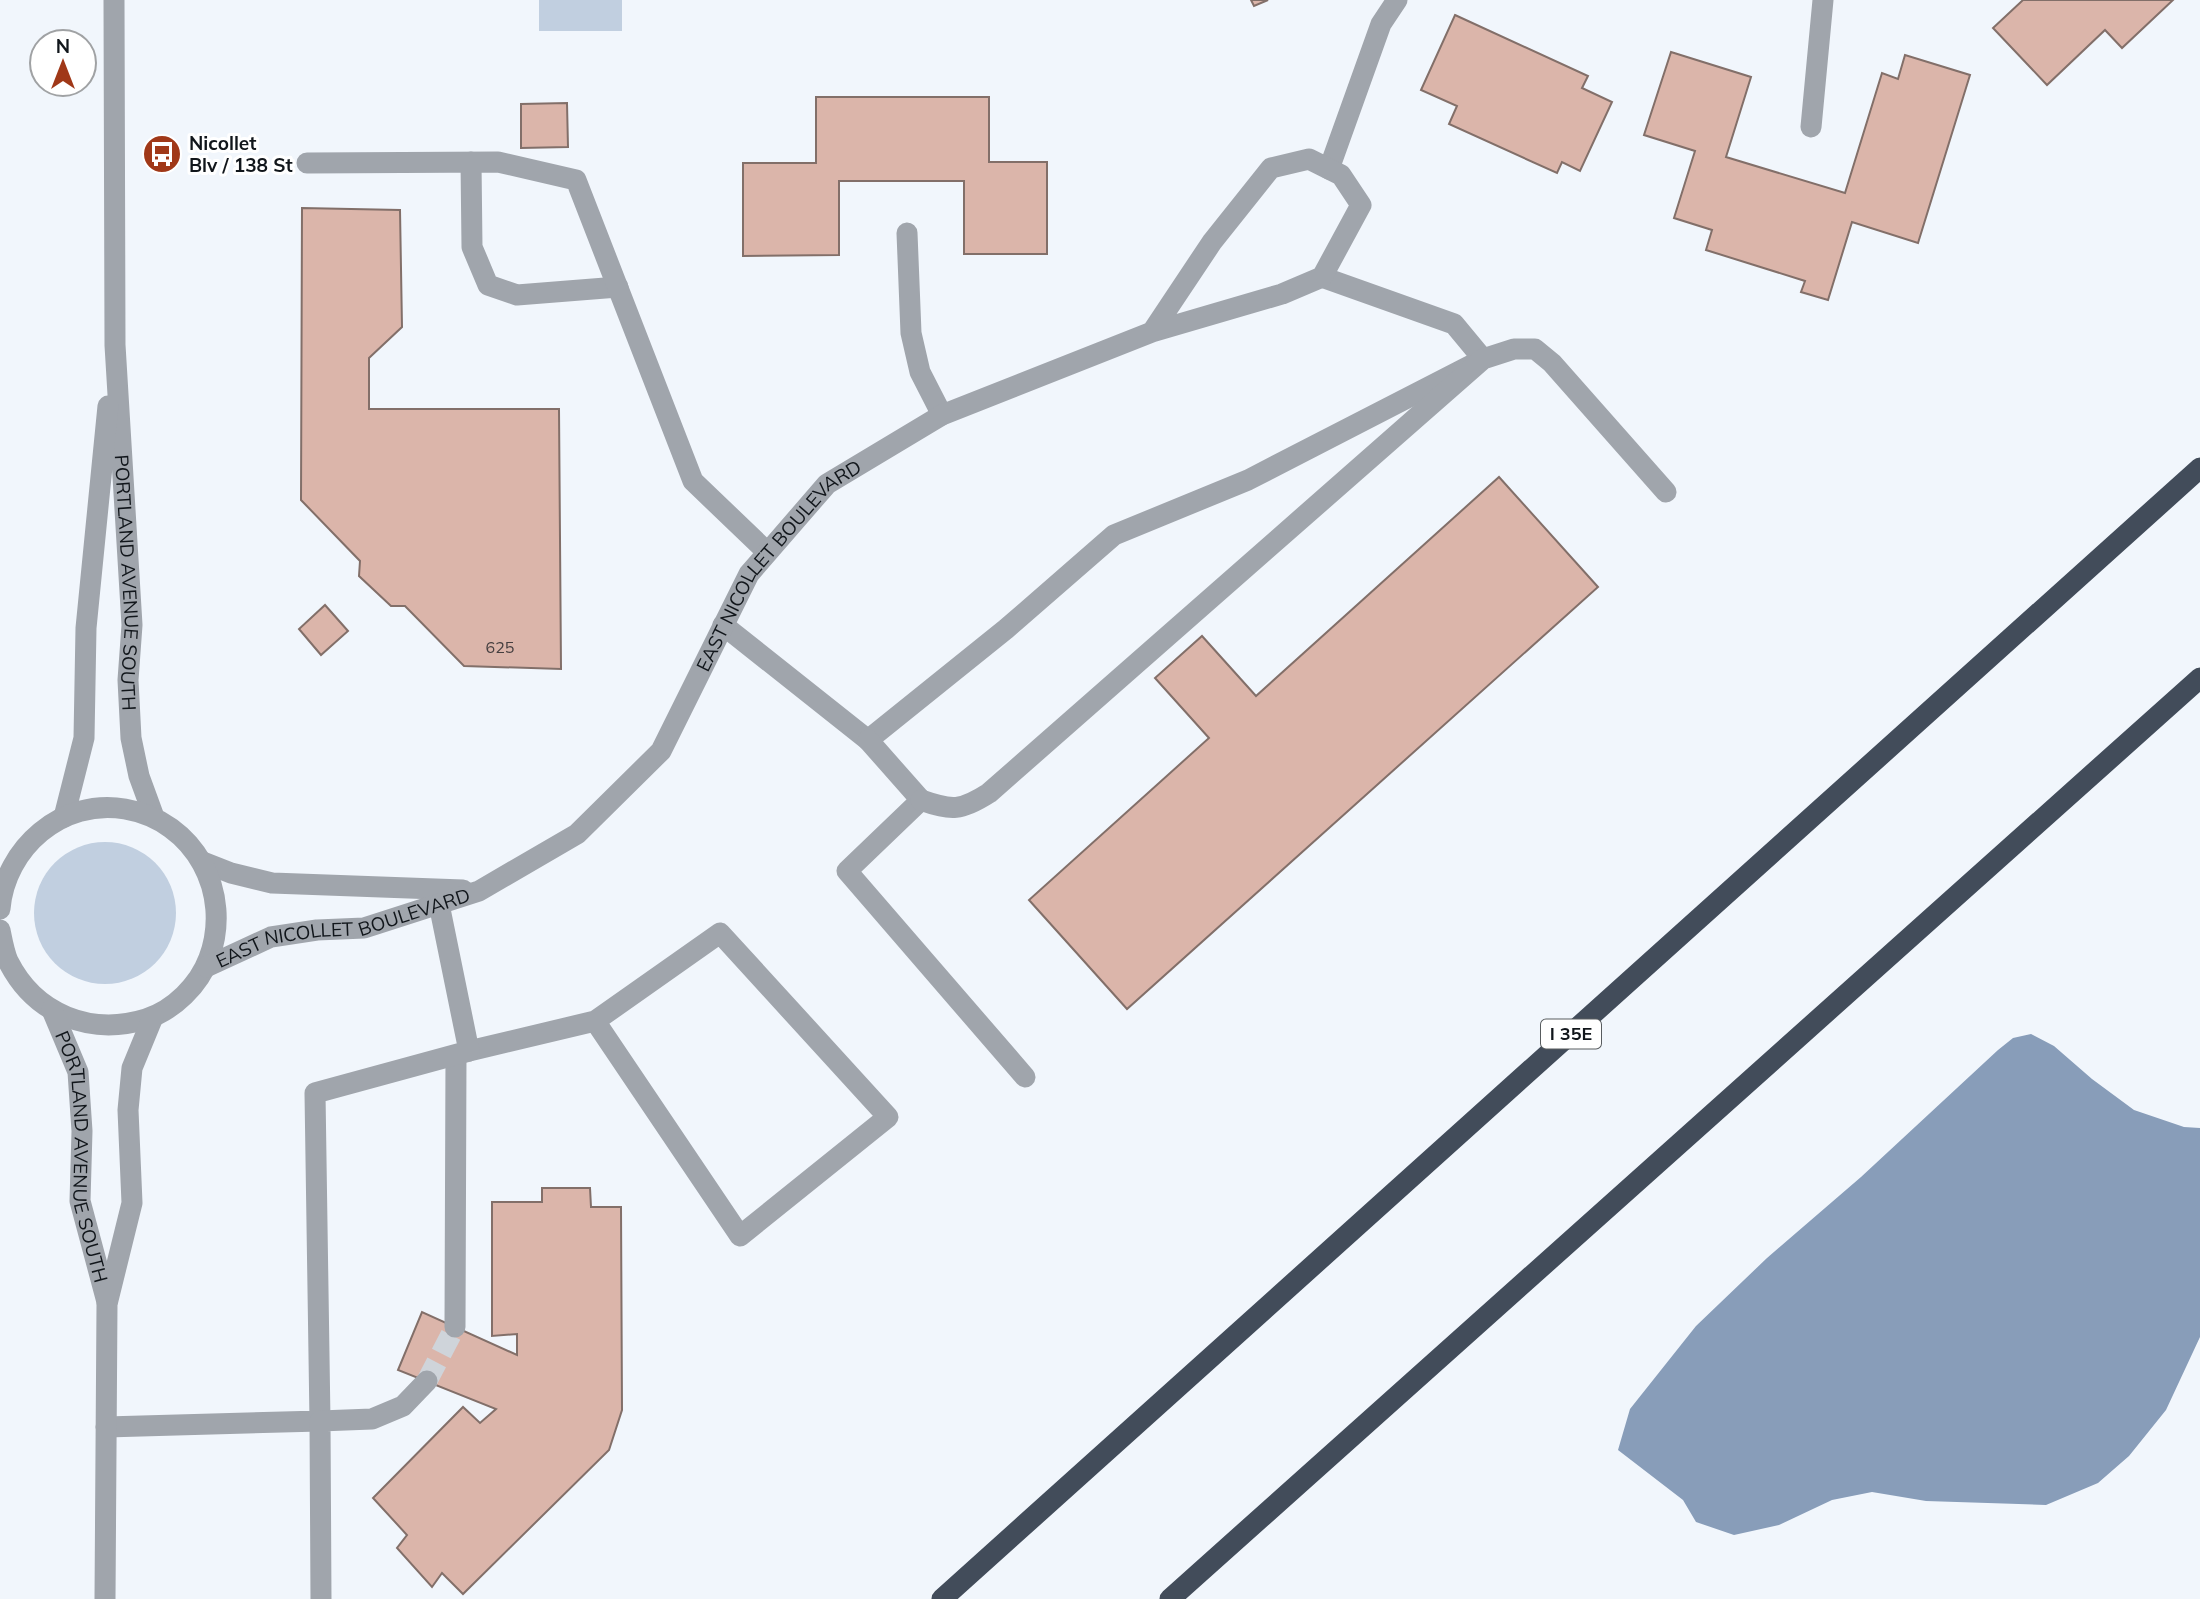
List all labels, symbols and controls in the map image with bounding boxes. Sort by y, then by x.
north arrow [28,28,98,98]
text: N [56,34,70,58]
place label: Nicollet Blv / 138 St [189,131,293,177]
bus stop icon: Nicollet Blv / 138 St [141,133,183,175]
street label: PORTLAND AVENUE SOUTH [110,454,144,711]
street label: EAST NICOLLET BOULEVARD [691,454,865,675]
house number: 625 [486,637,514,657]
street label: EAST NICOLLET BOULEVARD [212,883,473,973]
road number: I 35E [1541,1020,1601,1049]
street label: PORTLAND AVENUE SOUTH [50,1027,113,1285]

